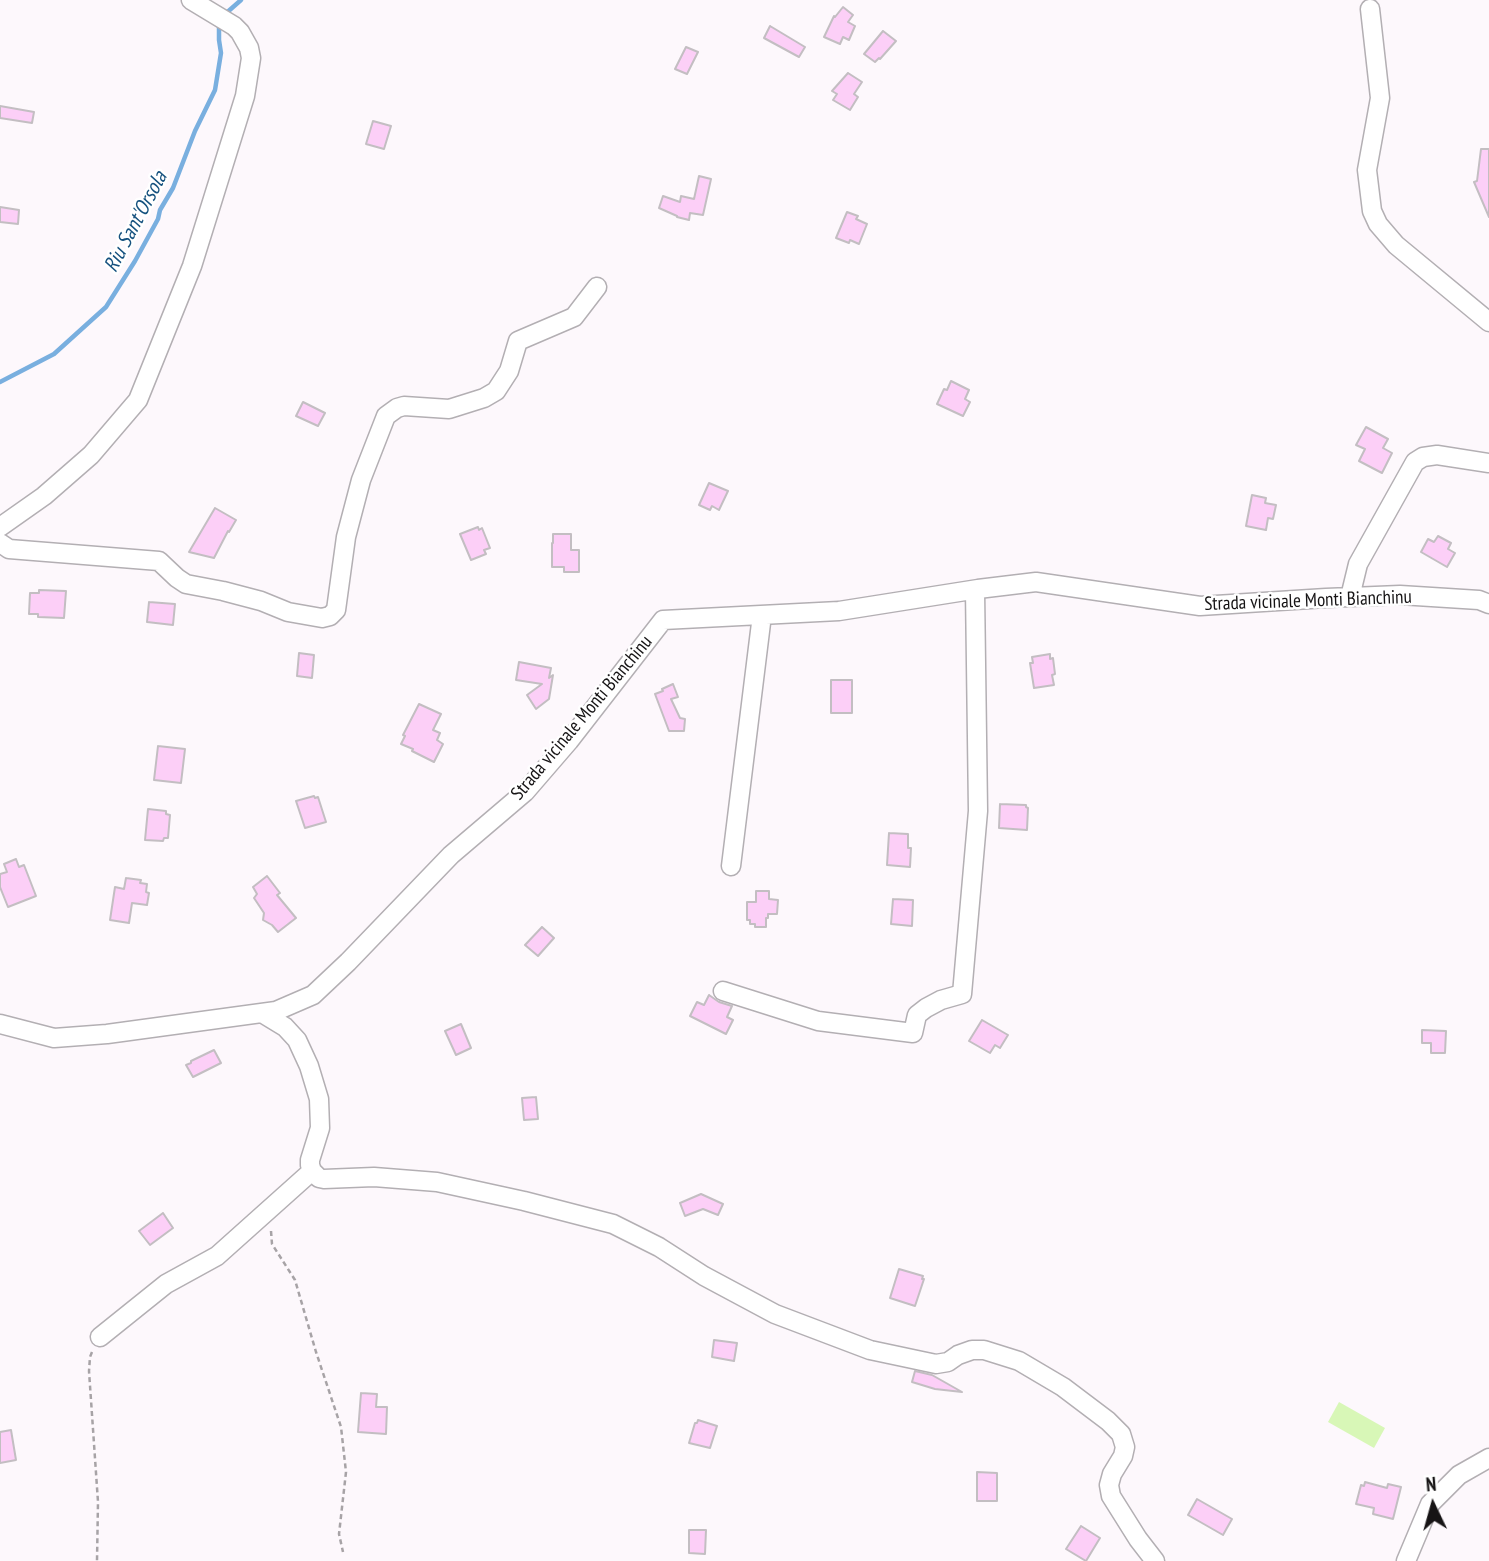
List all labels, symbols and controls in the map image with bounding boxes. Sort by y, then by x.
water label: Riu Sant'Orsola [99,167,173,277]
street label: Strada vicinale Monti Bianchinu [1204,586,1412,616]
street label: Strada vicinale Monti Bianchinu [507,631,657,805]
north arrow [1398,1470,1468,1540]
text: N [1425,1472,1437,1496]

